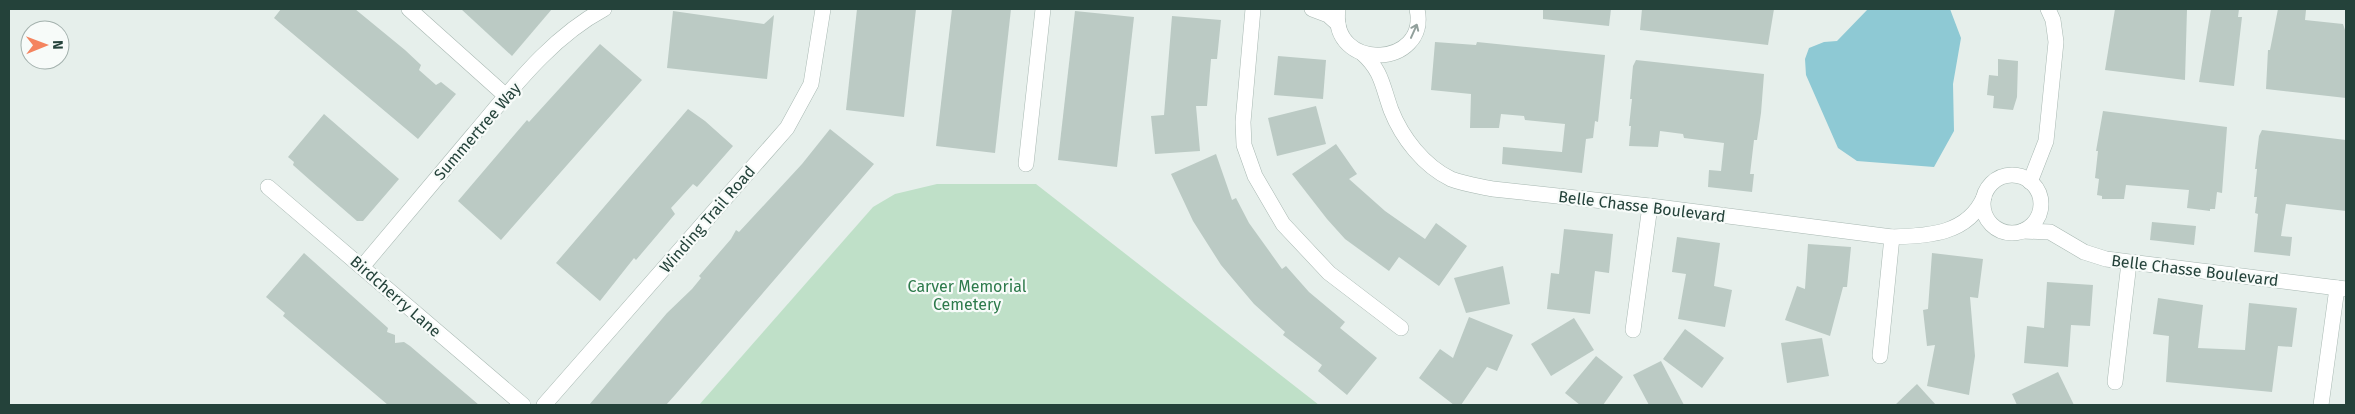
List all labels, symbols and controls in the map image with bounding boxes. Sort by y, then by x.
north arrow [20,20,70,70]
one-way arrow [1410,24,1420,39]
text: N [49,40,66,50]
street label: Summertree Way [430,79,525,184]
street label: Winding Trail Road [656,162,759,277]
street label: Belle Chasse Boulevard [1557,187,1727,226]
street label: Belle Chasse Boulevard [2110,251,2280,290]
street label: Birdcherry Lane [346,252,445,341]
park label: Carver Memorial Cemetery [908,277,1027,314]

